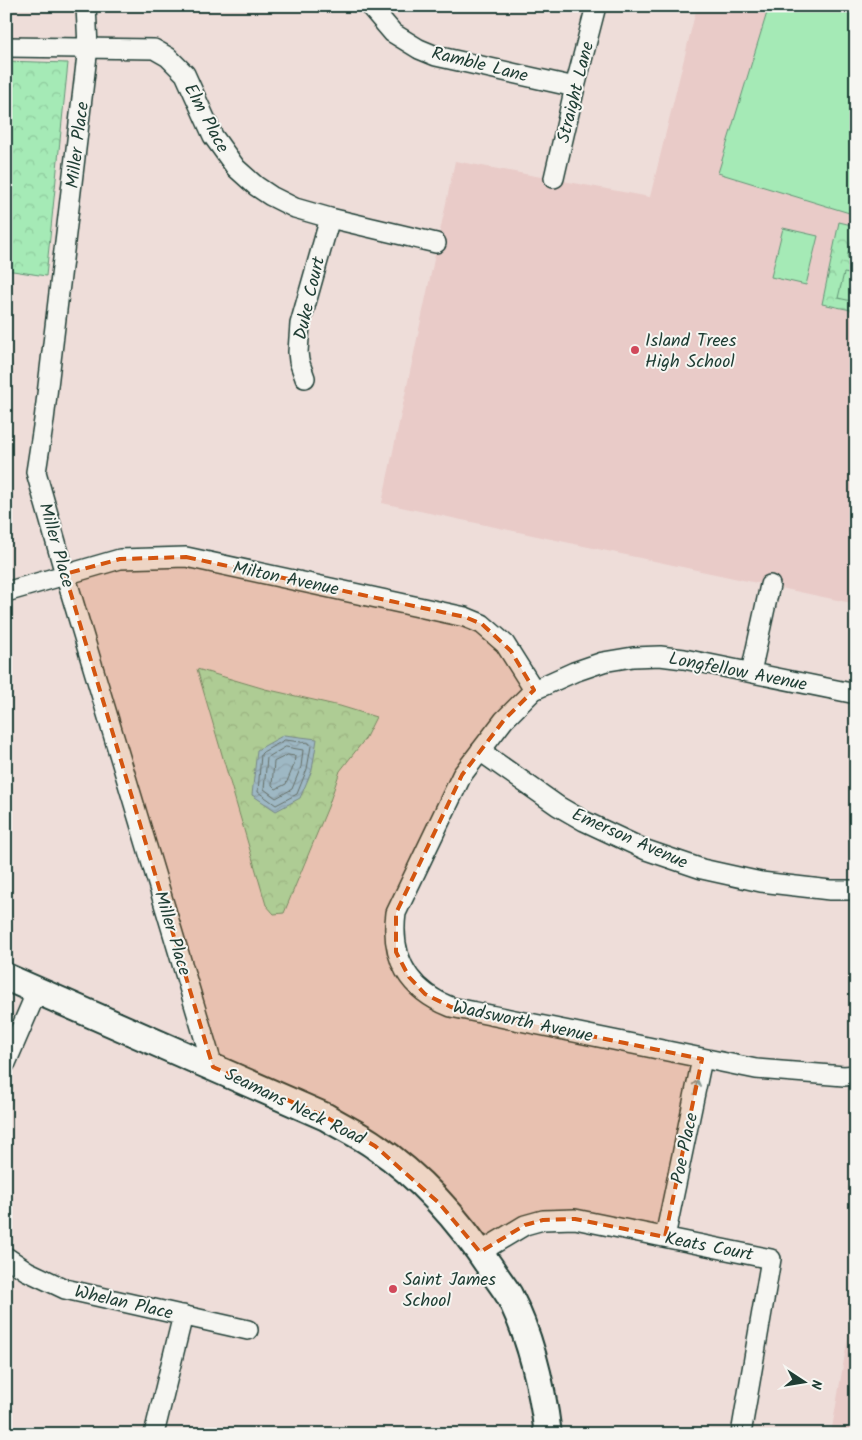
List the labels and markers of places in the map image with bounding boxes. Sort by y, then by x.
place label: Island Trees High School [645,327,737,377]
marker: Island Trees High School [629,344,641,356]
place label: Saint James School [403,1266,496,1316]
marker: Saint James School [387,1283,399,1295]

